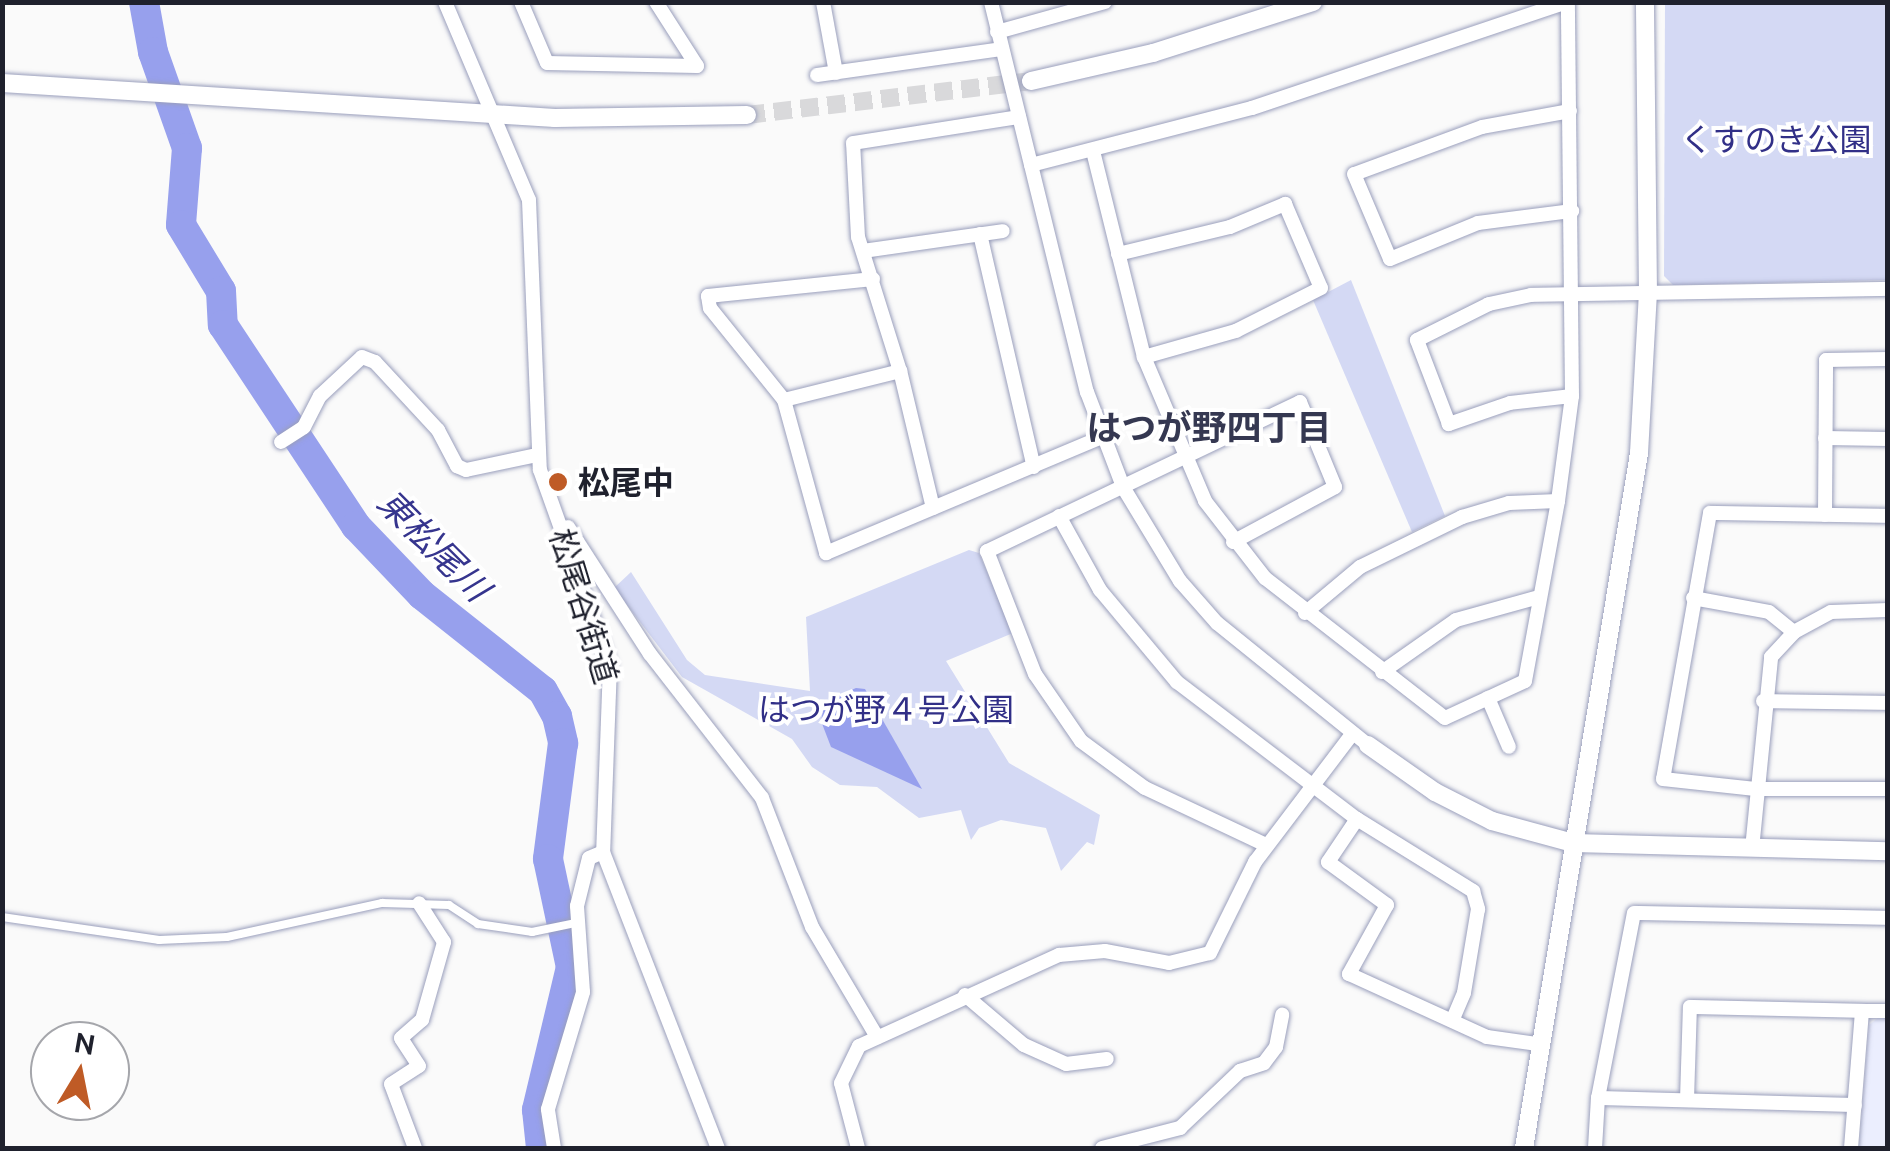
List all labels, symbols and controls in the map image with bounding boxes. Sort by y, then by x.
park label: くすのき公園 [1680,120,1872,158]
district label: はつが野四丁目 [1087,406,1331,448]
place label: 松尾中 [578,463,674,501]
marker: 松尾中 [547,471,569,493]
water label: 東松尾川 [370,481,498,609]
street label: 松尾谷街道 [542,524,626,688]
park label: はつが野４号公園 [758,690,1014,728]
north arrow [30,1021,130,1121]
text: N [72,1026,98,1060]

